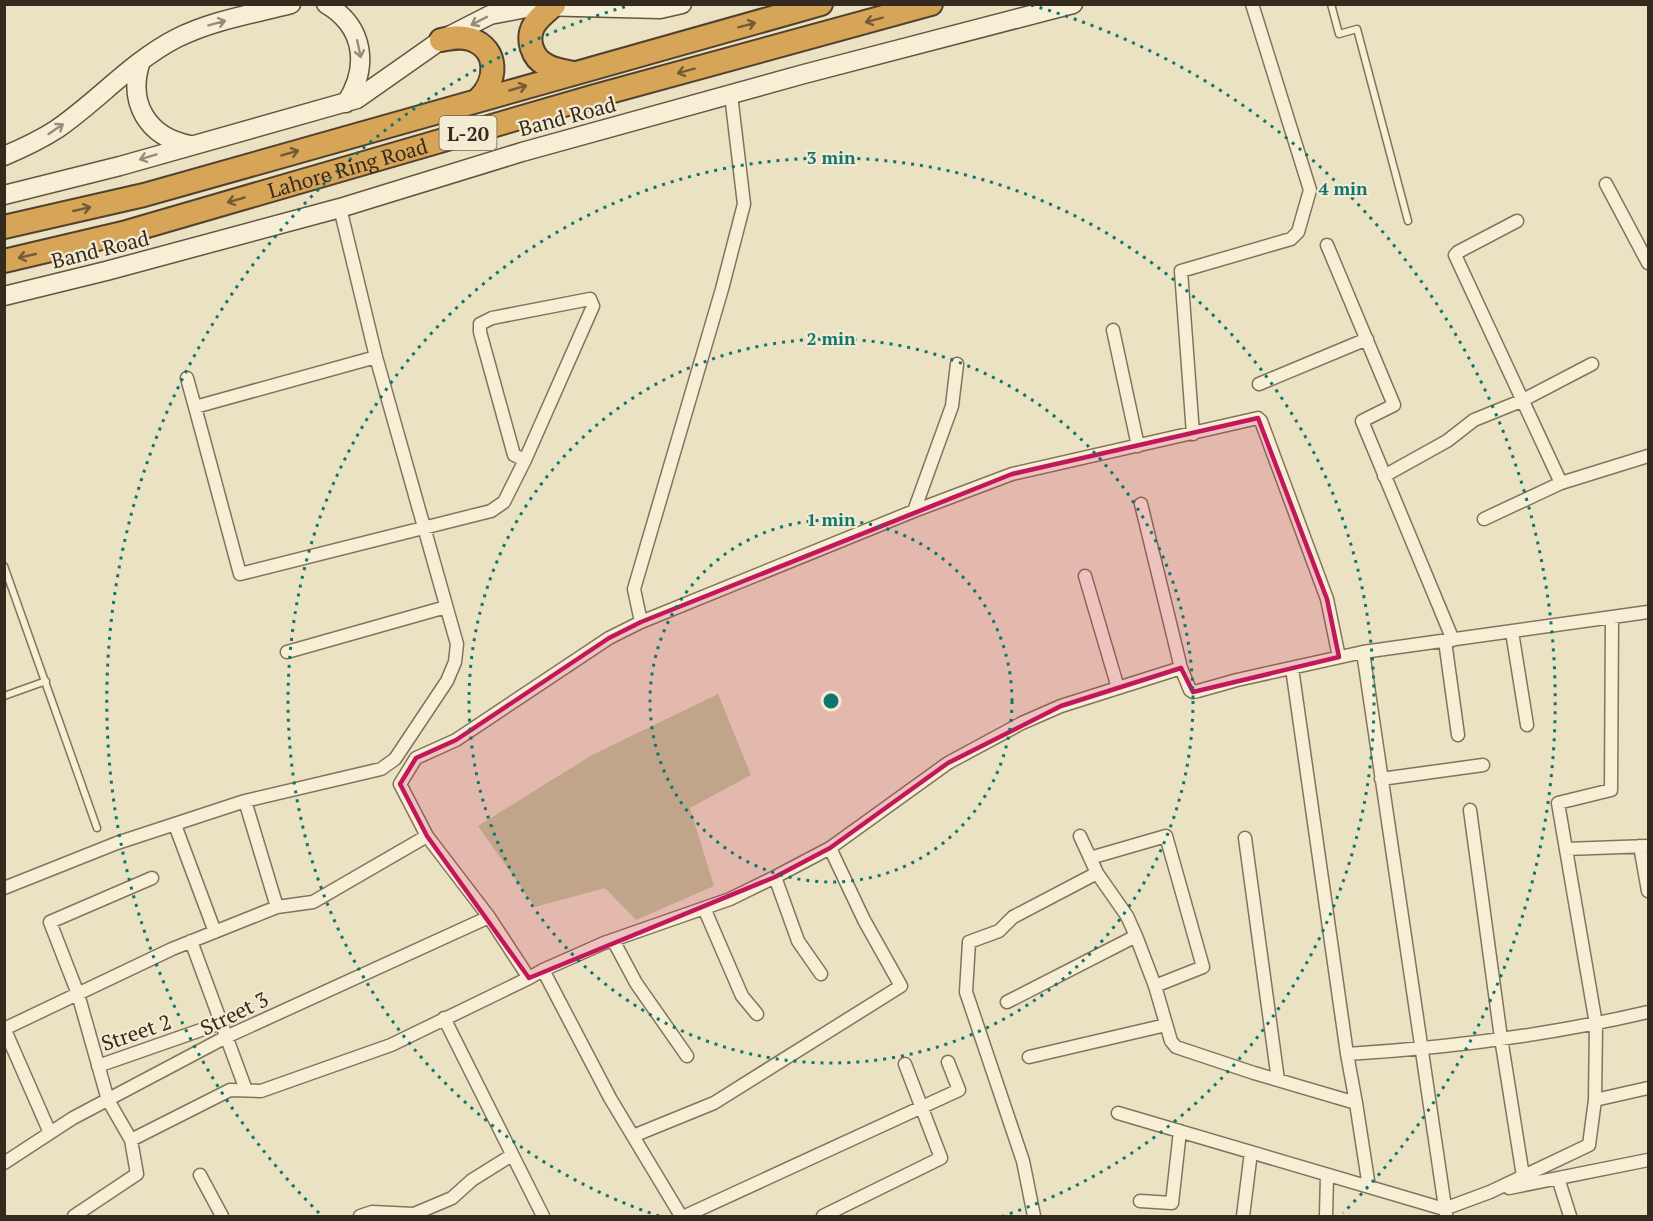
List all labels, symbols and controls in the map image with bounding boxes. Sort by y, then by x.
one-way arrow [470,15,488,27]
one-way arrow [865,15,884,26]
one-way arrow [208,16,227,28]
one-way arrow [737,19,756,30]
one-way arrow [353,39,365,58]
one-way arrow [677,66,696,78]
one-way arrow [509,82,528,94]
street label: Band Road [515,89,619,142]
road number: L-20 [440,116,496,150]
one-way arrow [47,123,63,135]
street label: Lahore Ring Road [264,131,431,204]
text: 3 min [806,145,856,169]
one-way arrow [281,147,300,158]
one-way arrow [139,152,158,163]
text: 4 min [1318,176,1368,200]
one-way arrow [227,195,246,206]
one-way arrow [72,203,91,215]
street label: Band Road [48,223,152,275]
one-way arrow [18,250,37,262]
text: 2 min [806,326,856,350]
text: 1 min [806,507,856,531]
centre of rings [821,691,841,711]
street label: Street 3 [195,985,273,1041]
street label: Street 2 [97,1007,175,1057]

